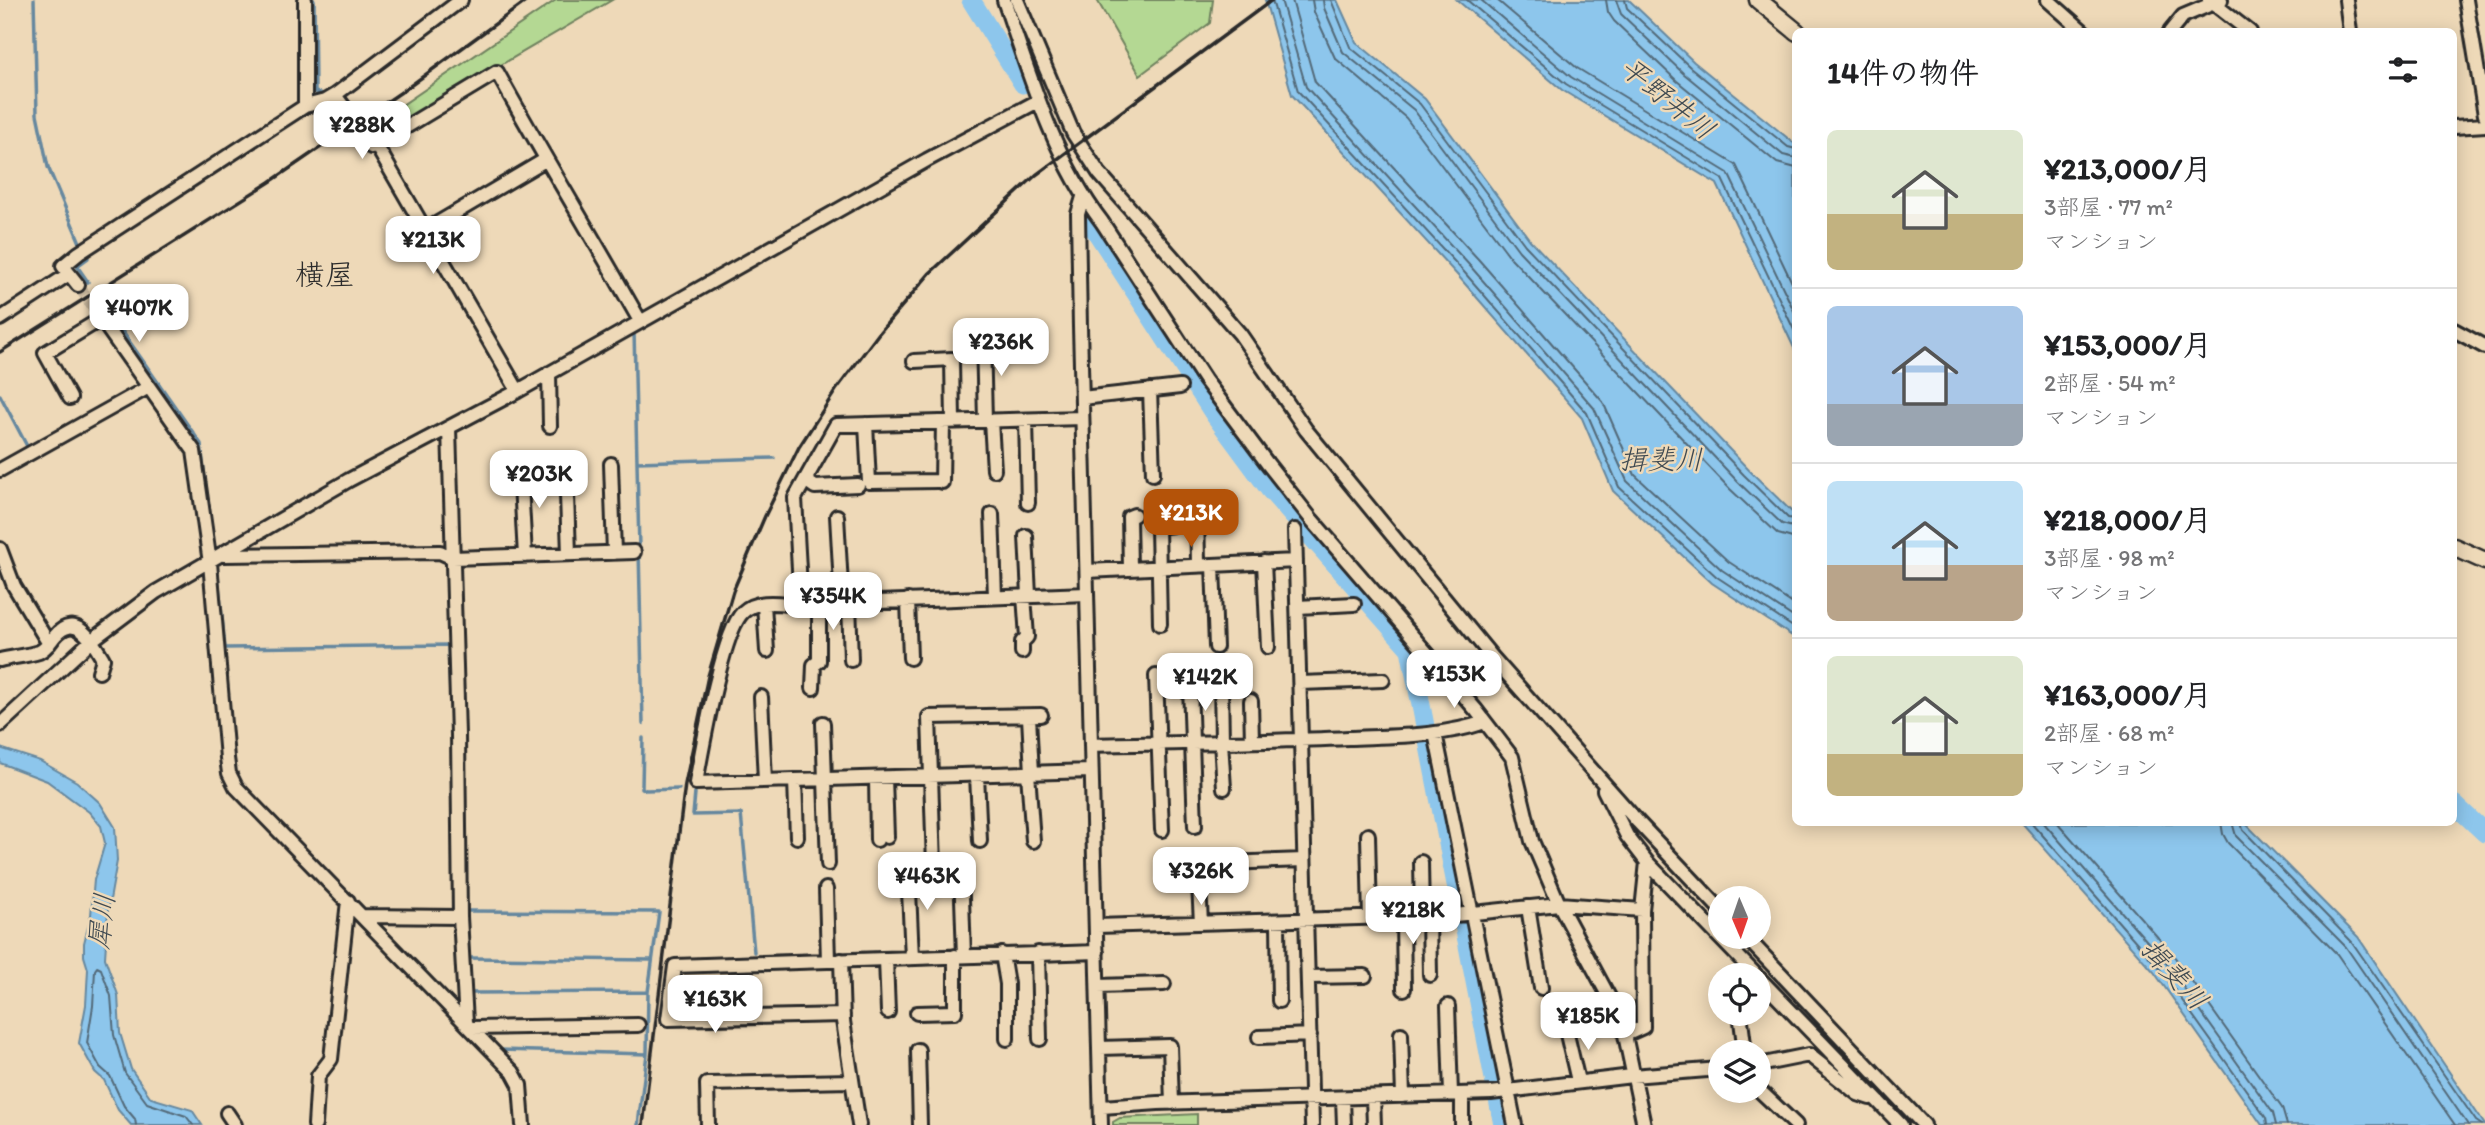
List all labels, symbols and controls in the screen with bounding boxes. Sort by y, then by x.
water label: 平野井川 [1614,50,1722,146]
icon: filters [2384,51,2422,89]
text: 14件の物件 [1827,54,1979,91]
pin: ¥288K [313,102,411,161]
text: ¥288K [330,110,394,138]
text: ¥213,000/月 [2044,150,2212,187]
icon: home [1883,158,1967,242]
text: 3部屋 · 77 m² [2044,193,2173,221]
pin: ¥213K [384,216,482,276]
text: ¥213K [402,225,464,253]
text: マンション [2044,227,2158,255]
district label: 横屋 [295,256,355,293]
pin: ¥407K [90,284,188,344]
text: ¥407K [106,293,172,321]
pin: ¥236K [952,318,1050,378]
text: ¥153,000/月 [2044,326,2212,363]
text: ¥236K [969,327,1033,355]
icon: home [1883,334,1967,418]
text: 2部屋 · 54 m² [2044,369,2176,397]
text: マンション [2044,403,2158,431]
water label: 揖斐川 [1619,442,1703,476]
pin: ¥203K [490,450,588,510]
text: ¥203K [506,459,572,487]
pin: ¥213K [1142,490,1240,549]
text: ¥213K [1160,498,1222,526]
text: ¥218,000/月 [2044,501,2212,538]
icon: home [1883,509,1967,593]
text: 3部屋 · 98 m² [2044,544,2175,572]
pin: ¥354K [784,572,882,632]
text: マンション [2044,578,2158,606]
text: ¥354K [800,581,866,609]
pin: ¥153K [1405,650,1503,710]
pin: ¥142K [1156,654,1254,713]
text: ¥153K [1423,659,1485,687]
text: ¥142K [1173,662,1237,690]
text: ¥163,000/月 [2044,676,2212,713]
icon: home [1883,684,1967,768]
text: 2部屋 · 68 m² [2044,719,2174,747]
text: マンション [2044,753,2158,781]
pin: ¥326K [1152,848,1250,907]
pin: ¥463K [878,852,976,912]
text: ¥326K [1169,856,1233,884]
text: ¥463K [894,861,960,889]
pin: ¥218K [1364,886,1462,946]
north arrow [1708,886,1771,948]
map controls [1708,886,1771,1103]
water label: 犀川 [81,891,121,951]
text: ¥218K [1382,895,1444,923]
water label: 揖斐川 [2134,931,2216,1017]
button: locate [1708,963,1771,1026]
pin: ¥163K [666,976,764,1035]
text: ¥163K [684,984,746,1012]
pin: ¥185K [1539,992,1637,1052]
text: ¥185K [1557,1001,1619,1029]
button: layers [1708,1040,1771,1103]

